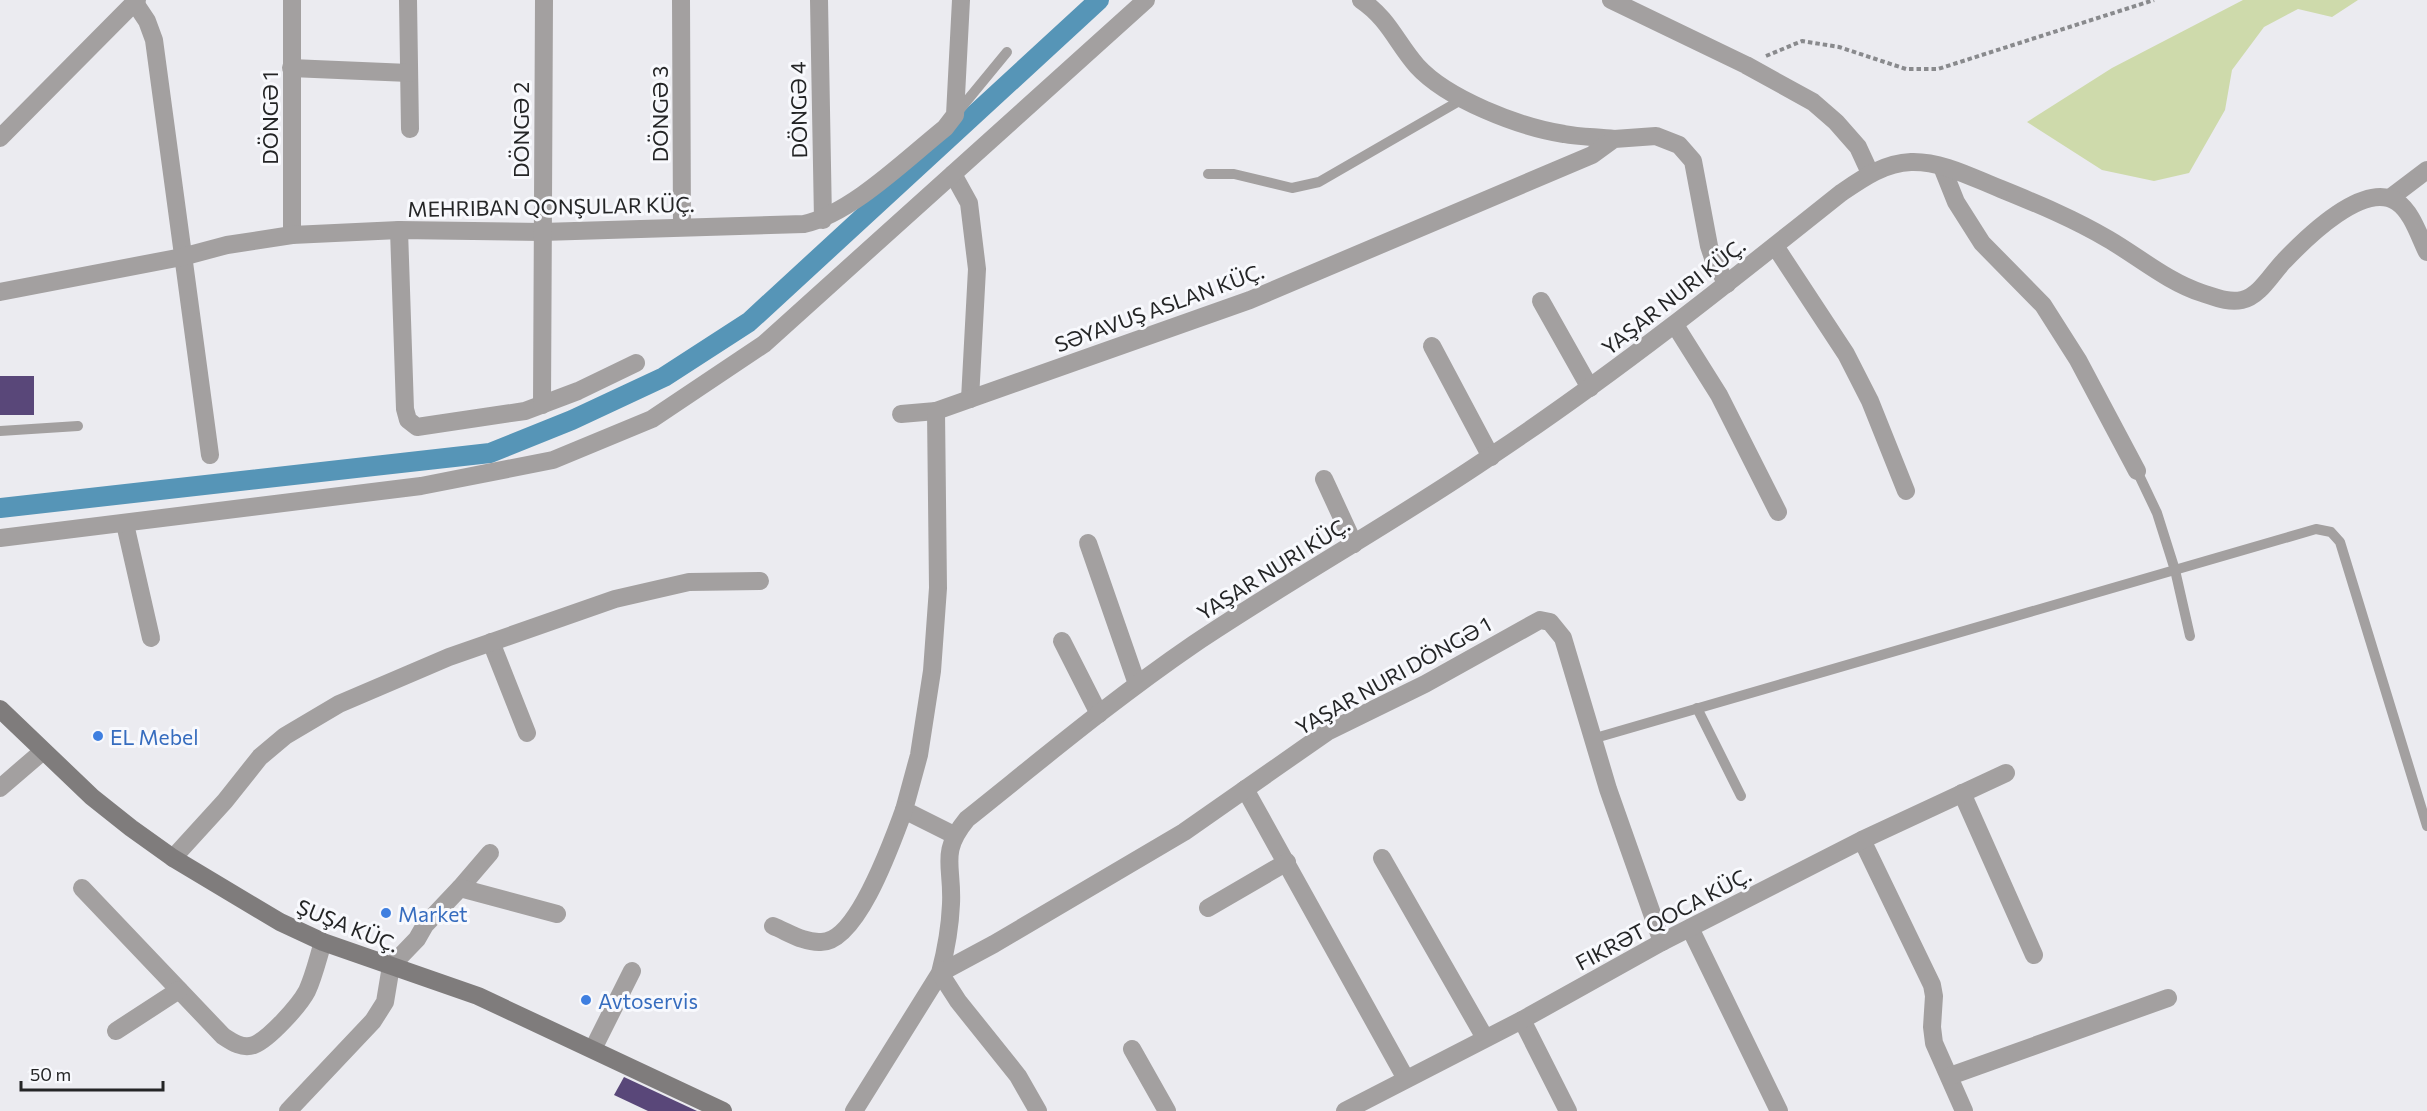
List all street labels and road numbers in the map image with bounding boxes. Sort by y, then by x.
street label: DÖNGƏ 4 [785,61,811,159]
street label: DÖNGƏ 3 [647,66,672,162]
street label: DÖNGƏ 1 [257,71,282,165]
street label: DÖNGƏ 2 [508,82,533,178]
street label: MEHRIBAN QONŞULAR KÜÇ. [407,191,695,221]
street label: YAŞAR NURI KÜÇ. [1596,232,1750,360]
street label: SƏYAVUŞ ASLAN KÜÇ. [1051,257,1267,357]
street label: YAŞAR NURI KÜÇ. [1192,511,1354,625]
street label: YAŞAR NURI DÖNGƏ 1 [1291,611,1495,739]
street label: FIKRƏT QOCA KÜÇ. [1571,861,1755,975]
street label: ŞUŞA KÜÇ. [294,893,402,957]

